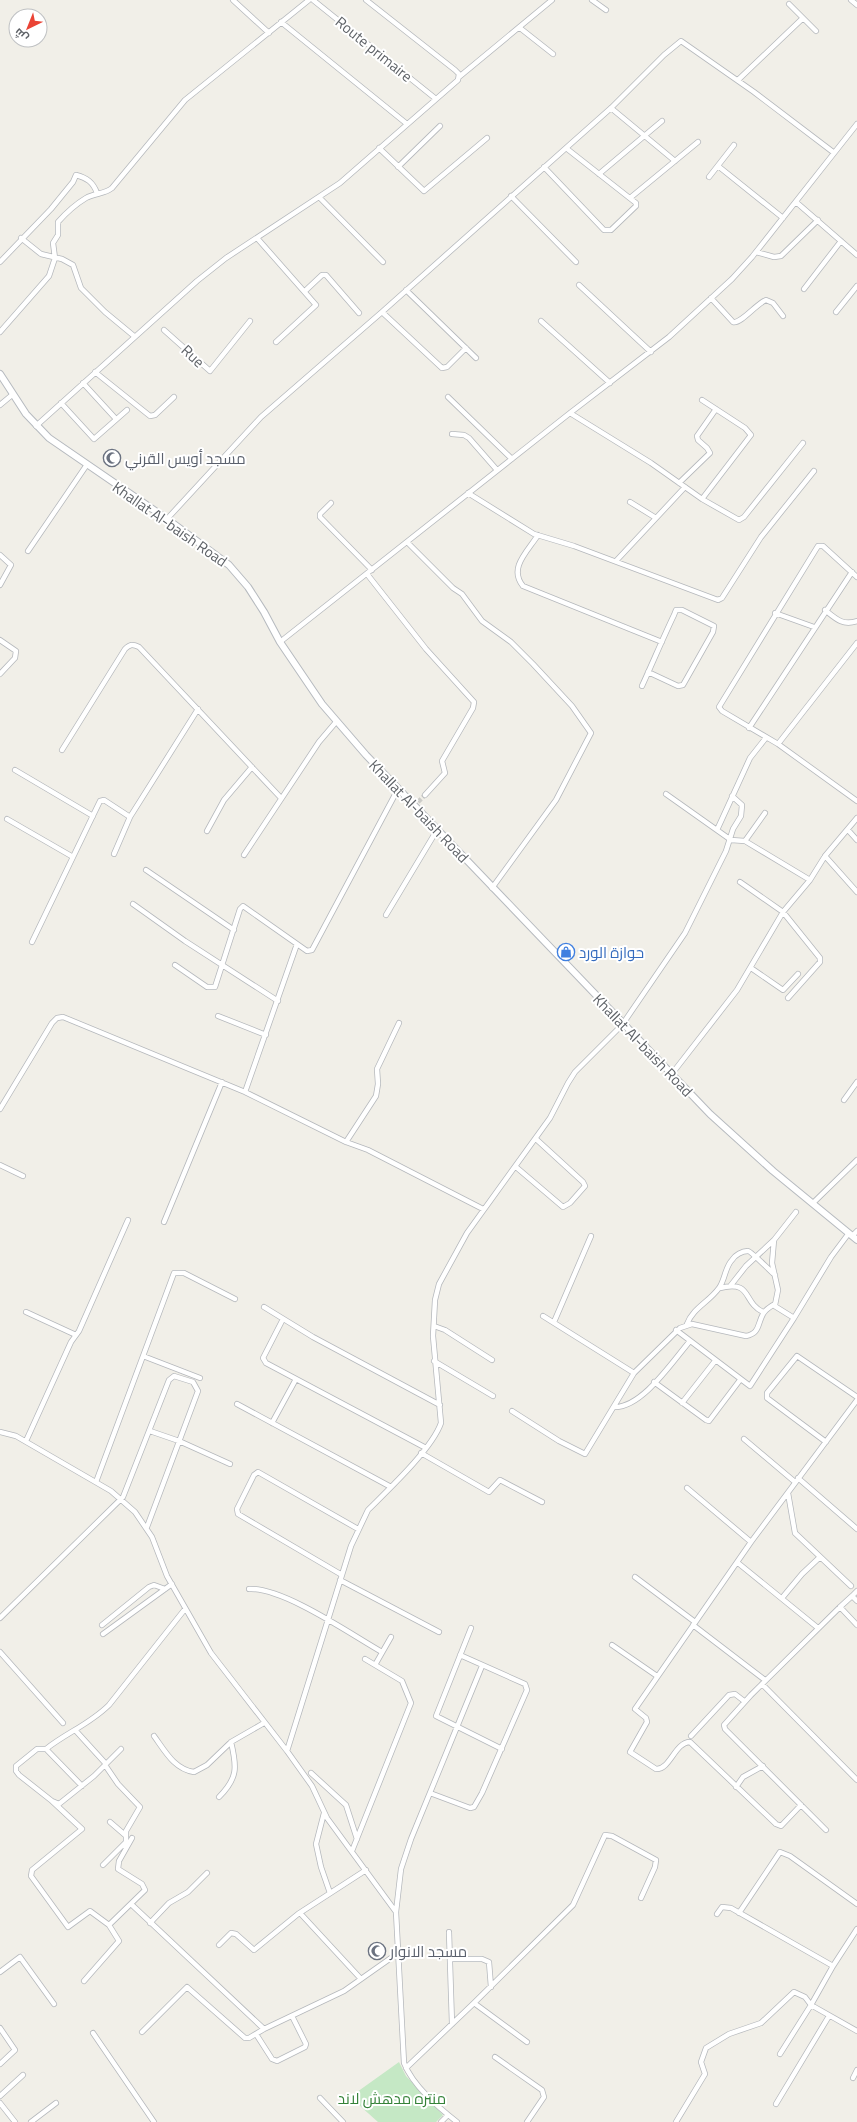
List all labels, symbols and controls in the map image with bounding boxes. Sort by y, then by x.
north arrow [8,8,48,48]
street label: Route primaire [330,11,418,87]
text: ش [11,25,32,46]
street label: Rue [176,339,210,373]
place label: مسجد أويس القرني [125,447,246,471]
mosque icon: مسجد أويس القرني [102,448,122,468]
street label: Khallat Al-baish Road [108,476,232,572]
street label: Khallat Al-baish Road [364,754,474,868]
place label: حوازة الورد [579,941,644,964]
shop icon: حوازة الورد [556,942,576,962]
street label: Khallat Al-baish Road [588,988,698,1102]
place label: مسجد الانوار [389,1940,467,1963]
mosque icon: مسجد الانوار [367,1941,387,1961]
park label: منتره مدهش لاند [338,2087,446,2110]

